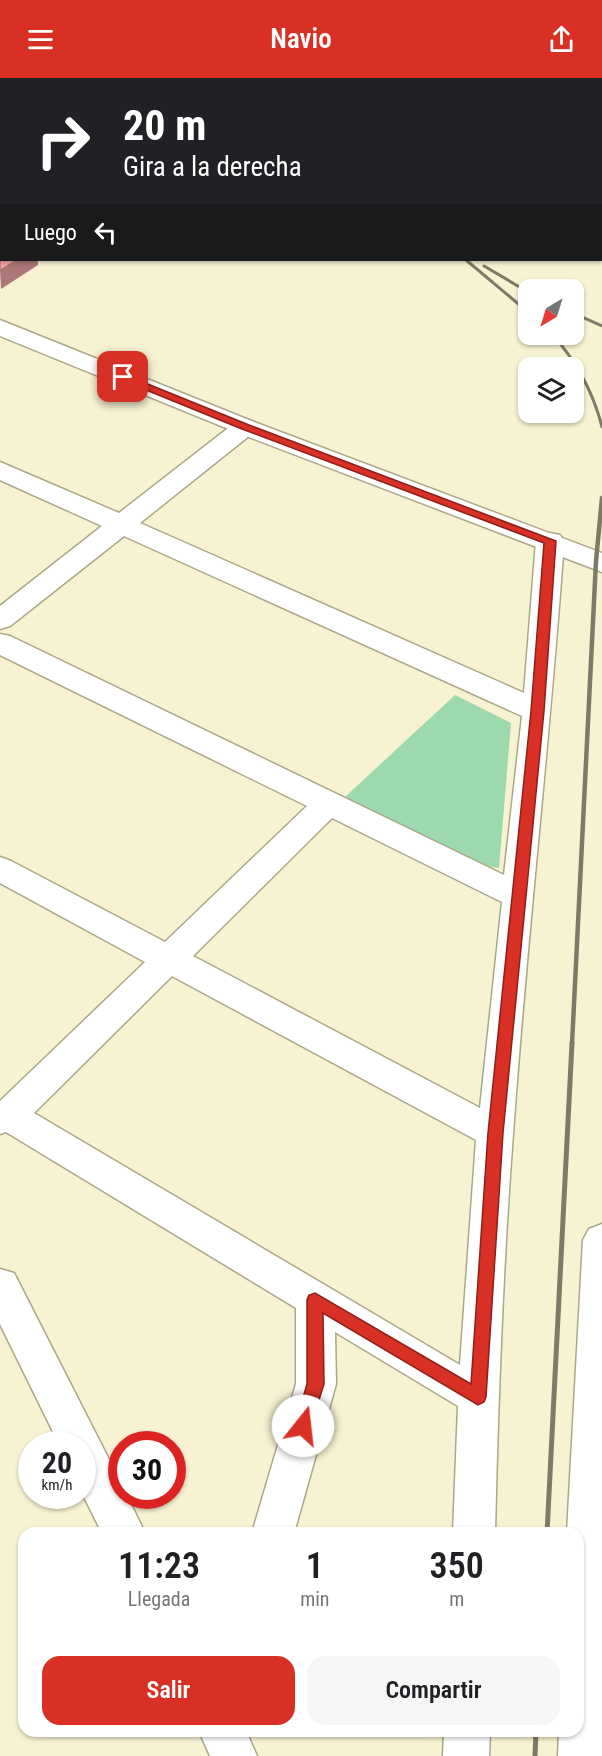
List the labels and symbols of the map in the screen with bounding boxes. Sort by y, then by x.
north arrow [518,279,584,345]
pin [97,351,148,402]
position arrow [271,1394,335,1458]
speed limit sign: 30 [108,1431,186,1509]

